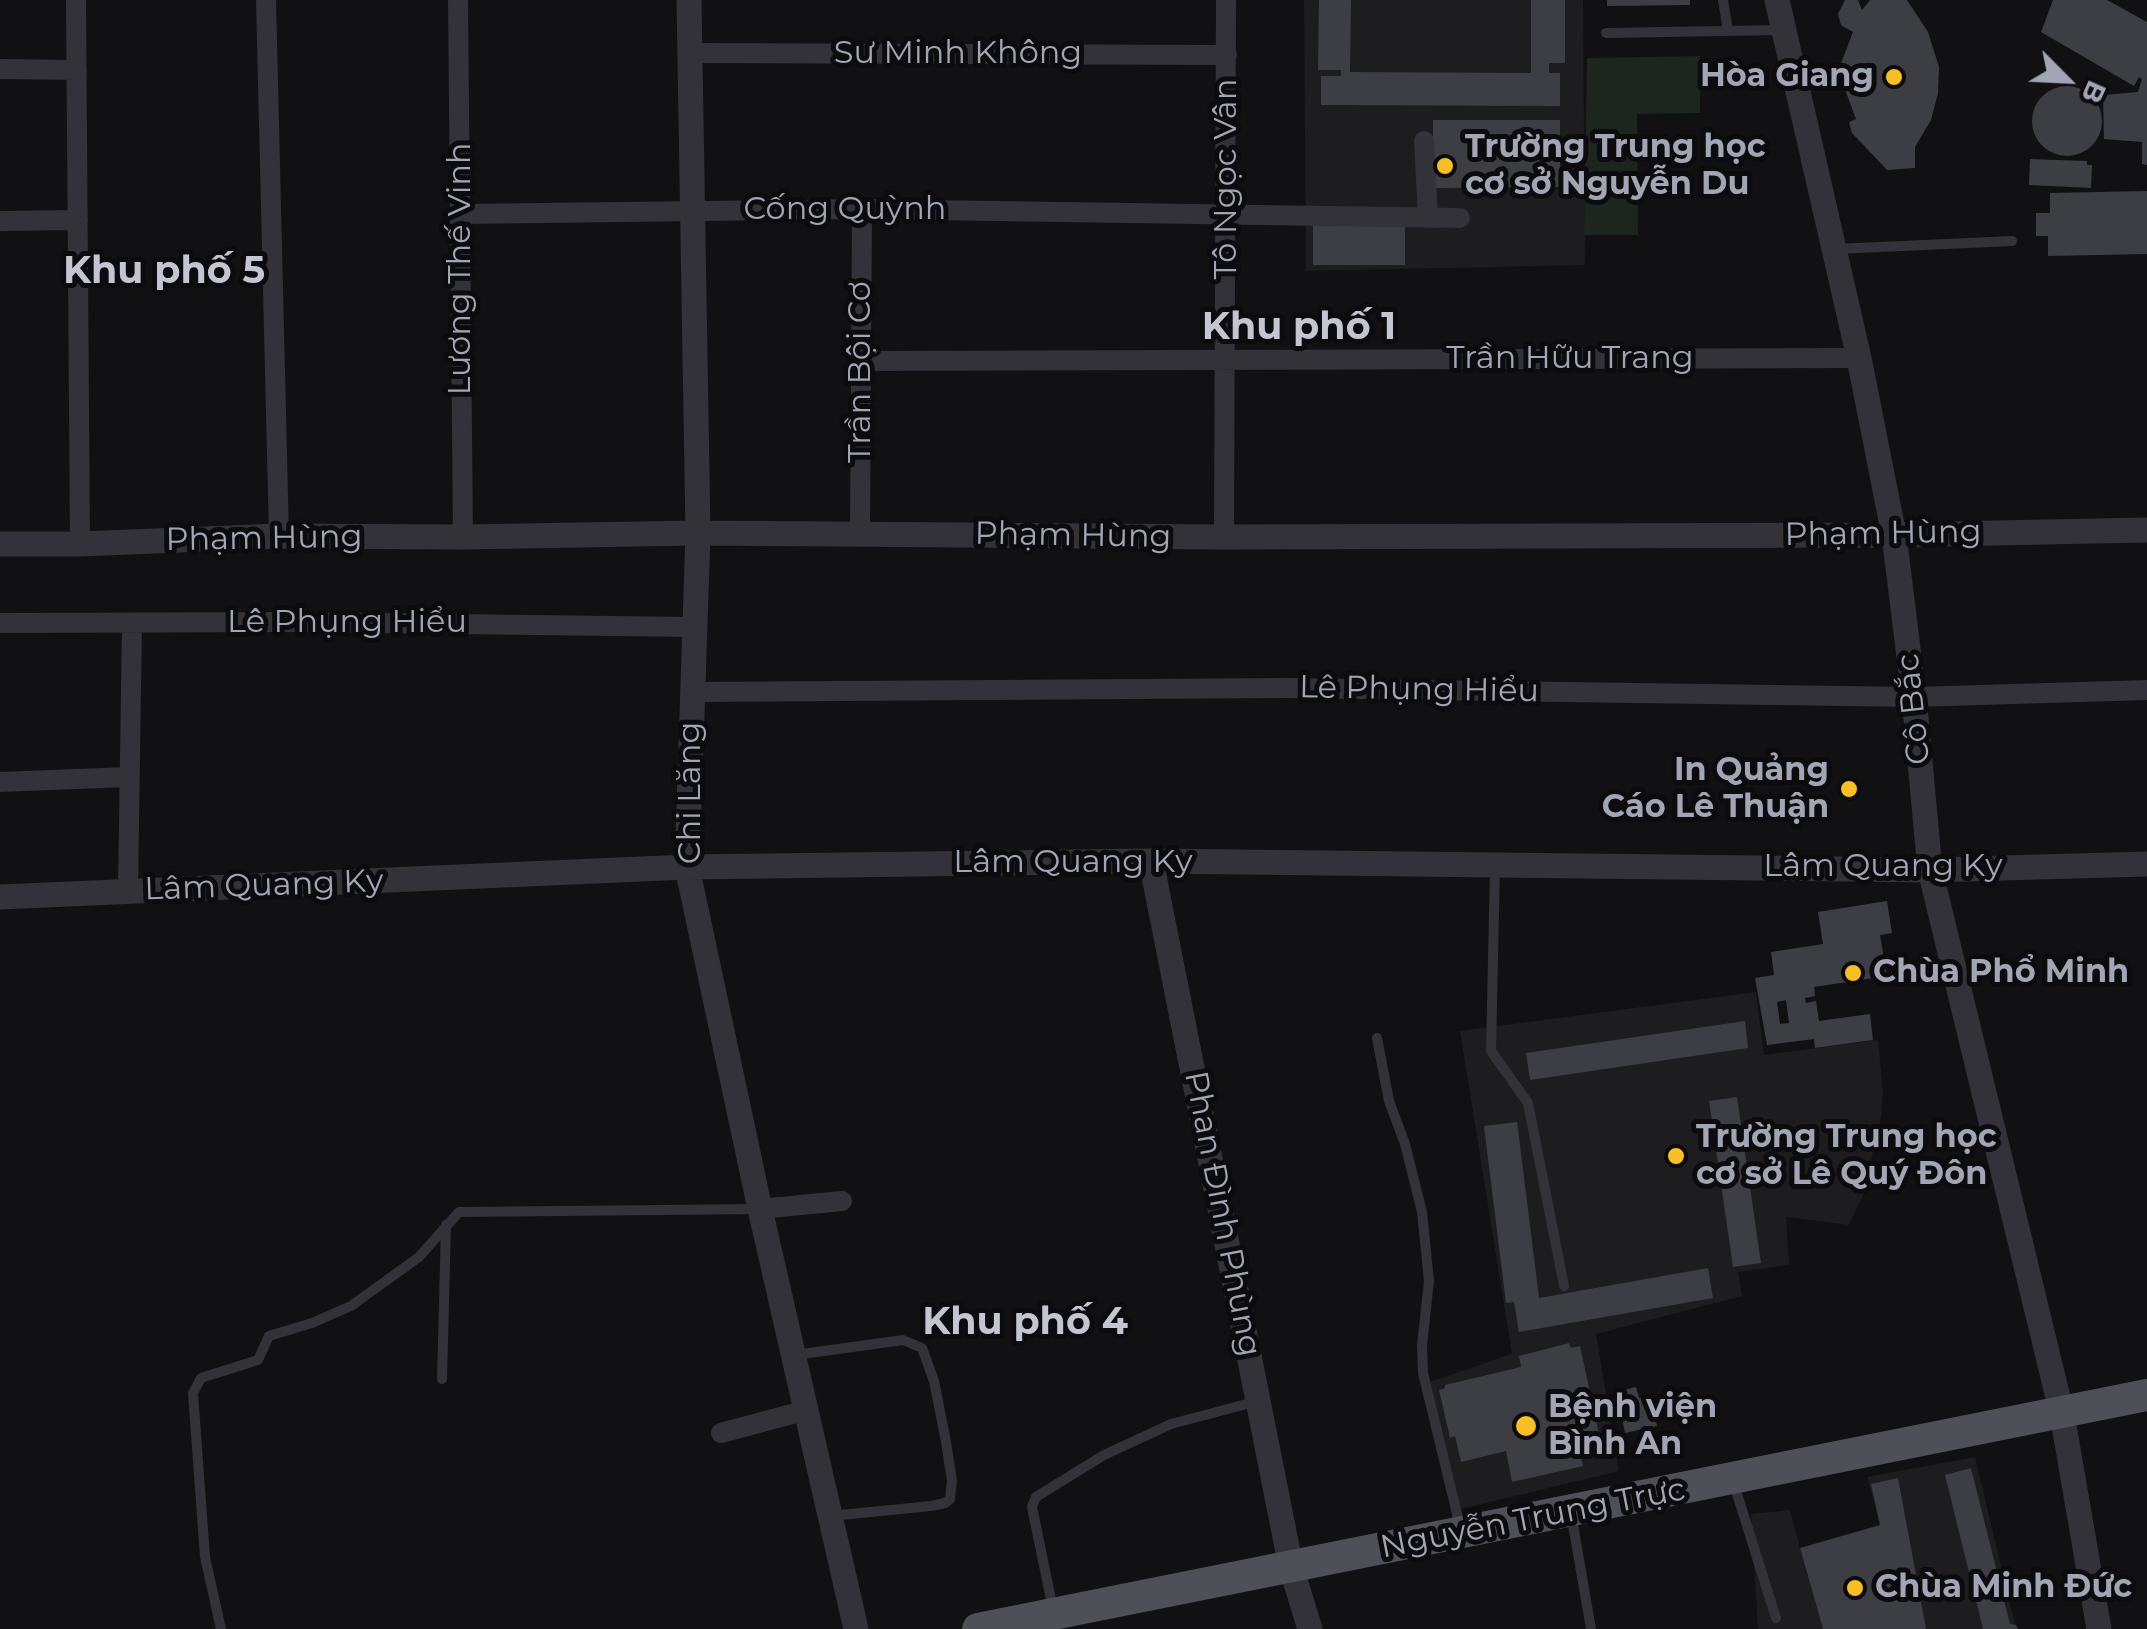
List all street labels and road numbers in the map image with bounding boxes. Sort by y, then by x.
street label: Sư Minh Không [834,35,1082,73]
street label: Tô Ngọc Vân [1208,79,1246,279]
street label: Lương Thế Vinh [442,142,480,396]
street label: Cống Quỳnh [744,191,946,229]
street label: Trần Bội Cơ [842,281,880,463]
street label: Trần Hữu Trang [1446,340,1694,378]
street label: Phạm Hùng [1784,513,1982,555]
street label: Phạm Hùng [974,515,1172,557]
street label: Phạm Hùng [165,518,363,560]
street label: Lê Phụng Hiểu [227,604,467,642]
street label: Cô Bắc [1889,652,1939,766]
street label: Lê Phụng Hiểu [1299,669,1539,711]
street label: Chi Lăng [672,722,710,864]
street label: Lâm Quang Ky [953,844,1193,882]
street label: Lâm Quang Ky [1763,848,2003,886]
street label: Lâm Quang Ky [144,863,384,909]
street label: Phan Đình Phùng [1175,1068,1269,1360]
street label: Nguyễn Trung Trực [1377,1471,1689,1567]

